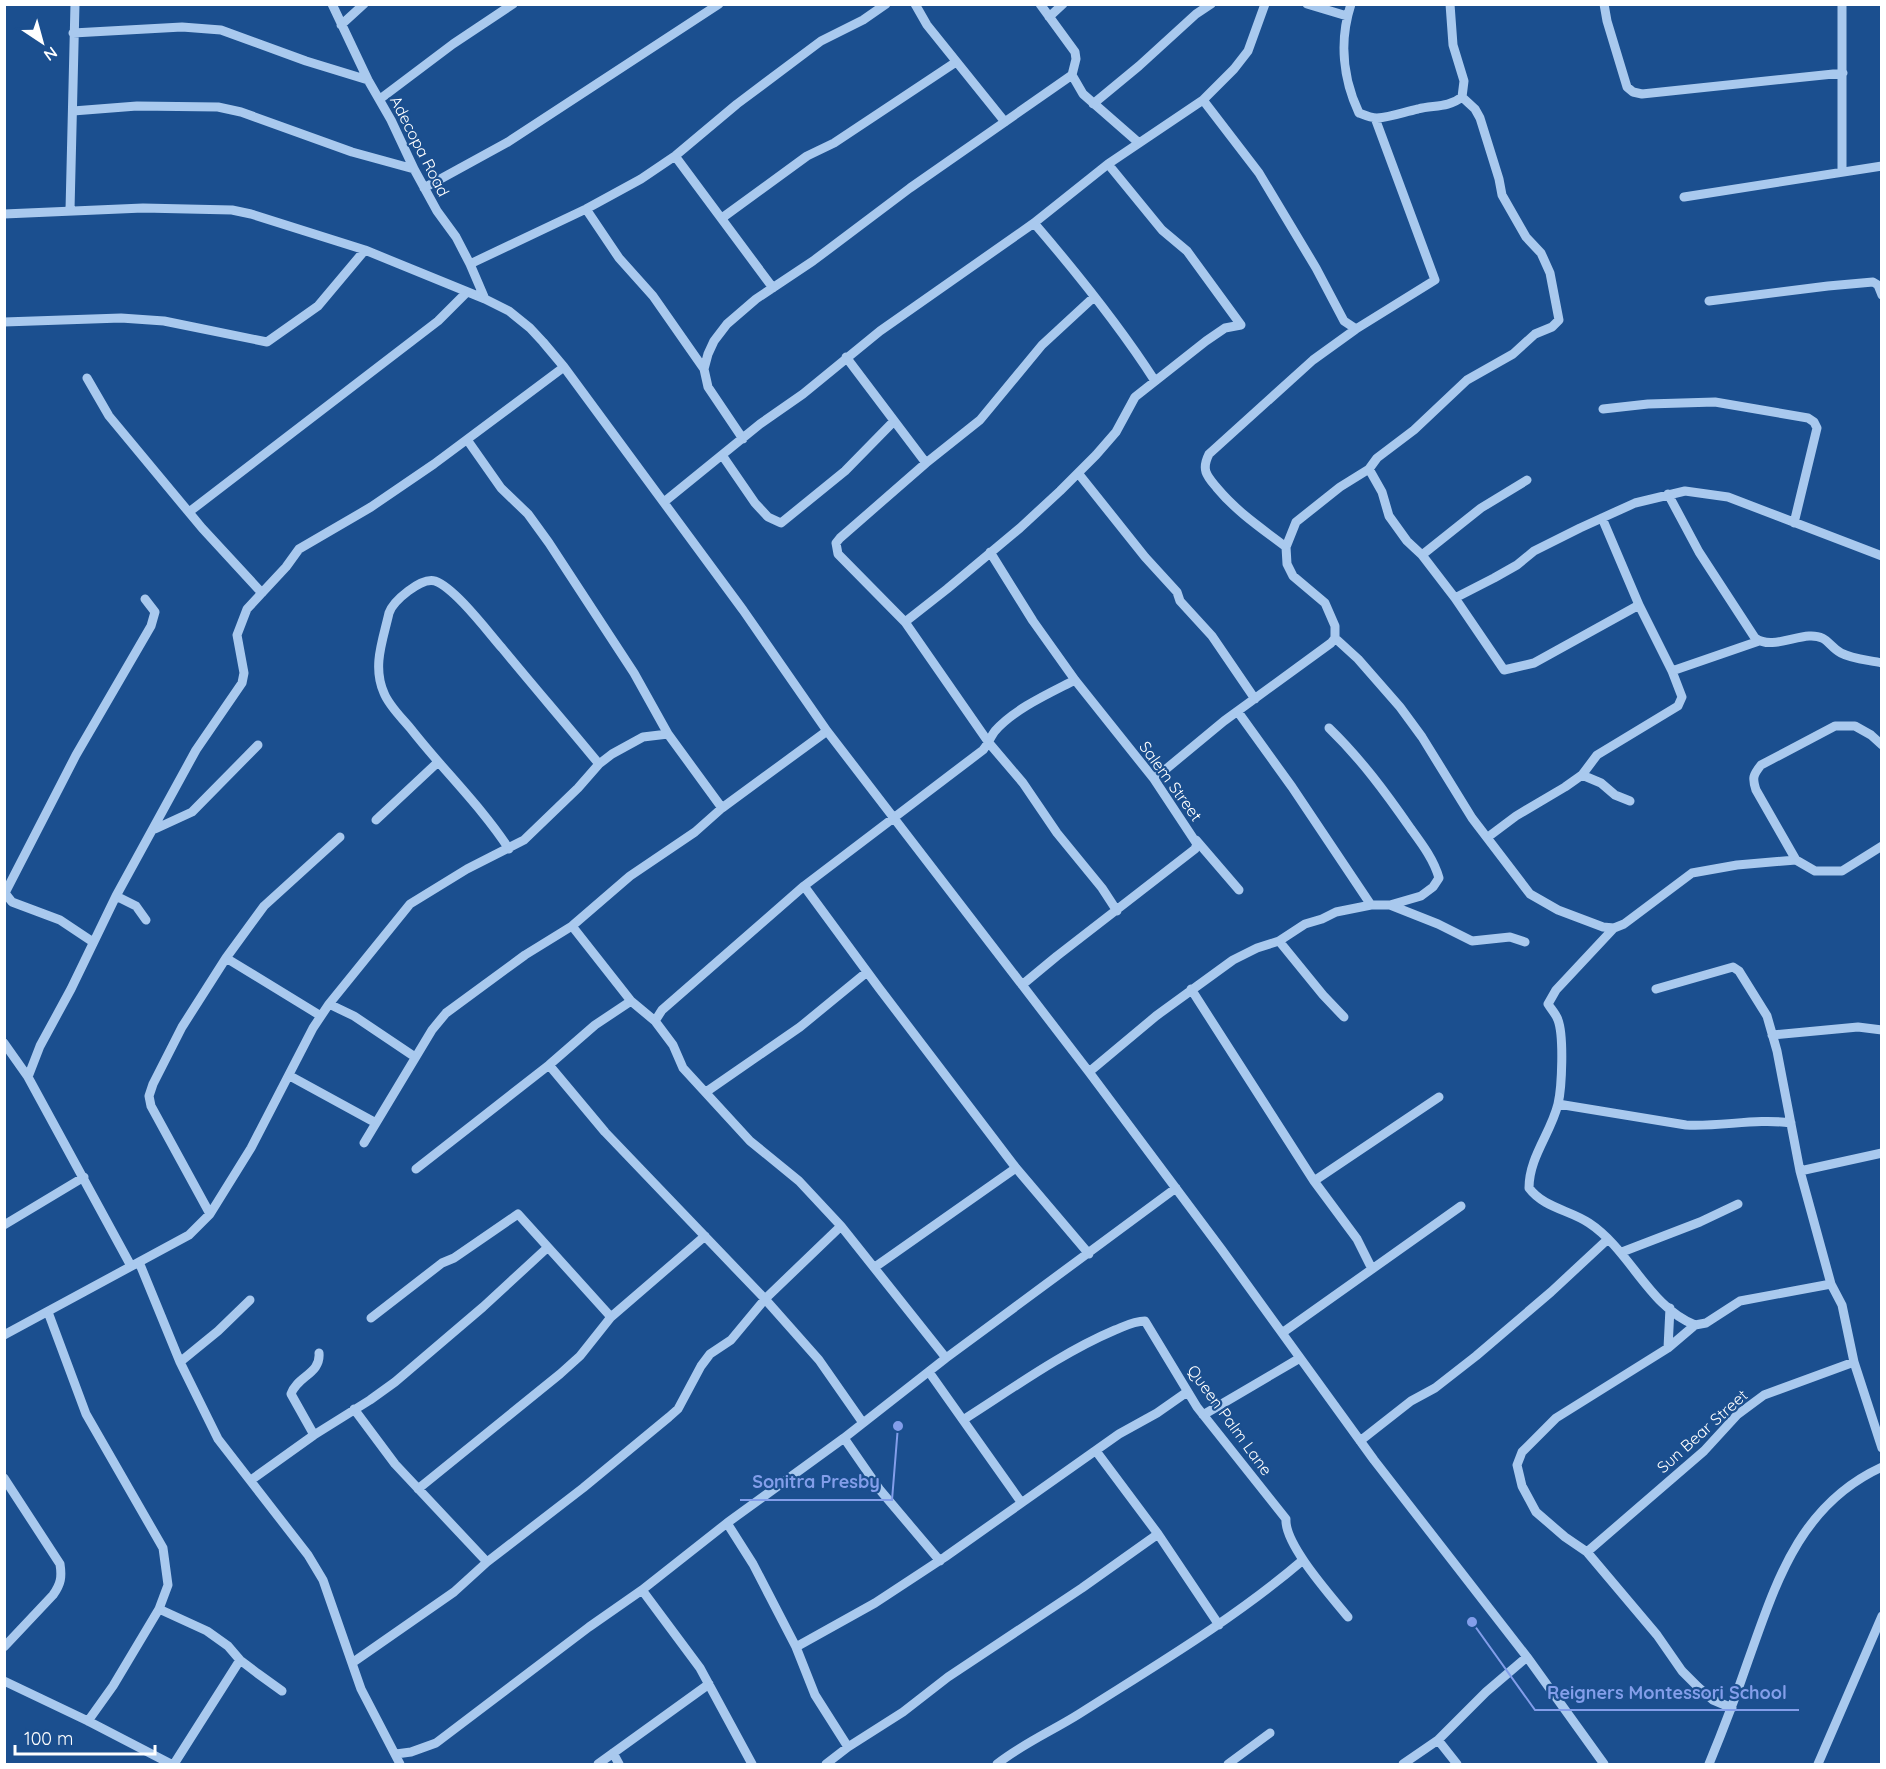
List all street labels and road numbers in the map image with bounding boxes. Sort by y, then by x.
street label: Adecopa Road [386,92,454,200]
street label: Salem Street [1135,737,1207,825]
street label: Queen Palm Lane [1183,1361,1277,1479]
street label: Sun Bear Street [1653,1385,1751,1477]

